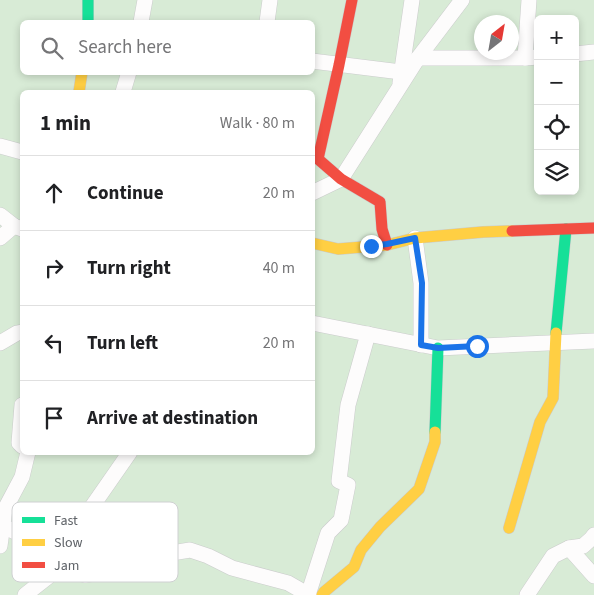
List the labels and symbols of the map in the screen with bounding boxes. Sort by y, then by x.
north arrow [474,15,519,60]
route end [360,235,383,258]
route start [466,335,489,358]
legend [12,502,178,582]
text: Fast [54,511,78,531]
text: Slow [54,533,83,553]
text: Jam [54,556,79,576]

